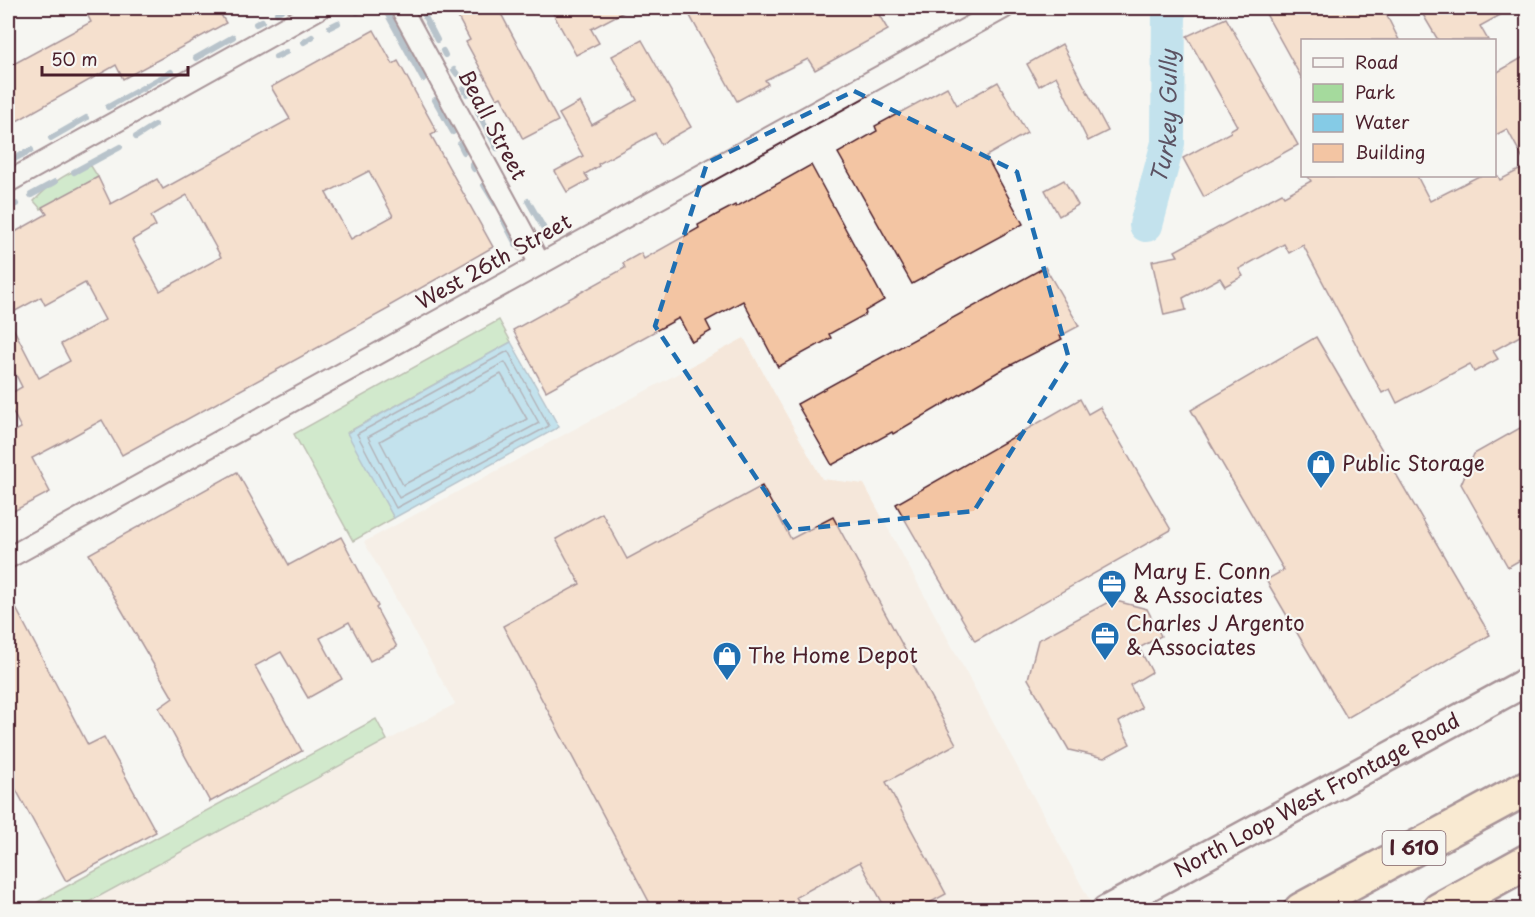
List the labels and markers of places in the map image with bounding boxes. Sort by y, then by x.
place label: Public Storage [1342,446,1485,478]
shop icon: Public Storage [1305,448,1337,490]
place label: Mary E. Conn & Associates [1133,554,1271,610]
office icon: Mary E. Conn & Associates [1096,568,1128,610]
place label: Charles J Argento & Associates [1126,606,1305,662]
office icon: Charles J Argento & Associates [1089,620,1121,662]
place label: The Home Depot [748,638,918,670]
shop icon: The Home Depot [711,640,743,682]

